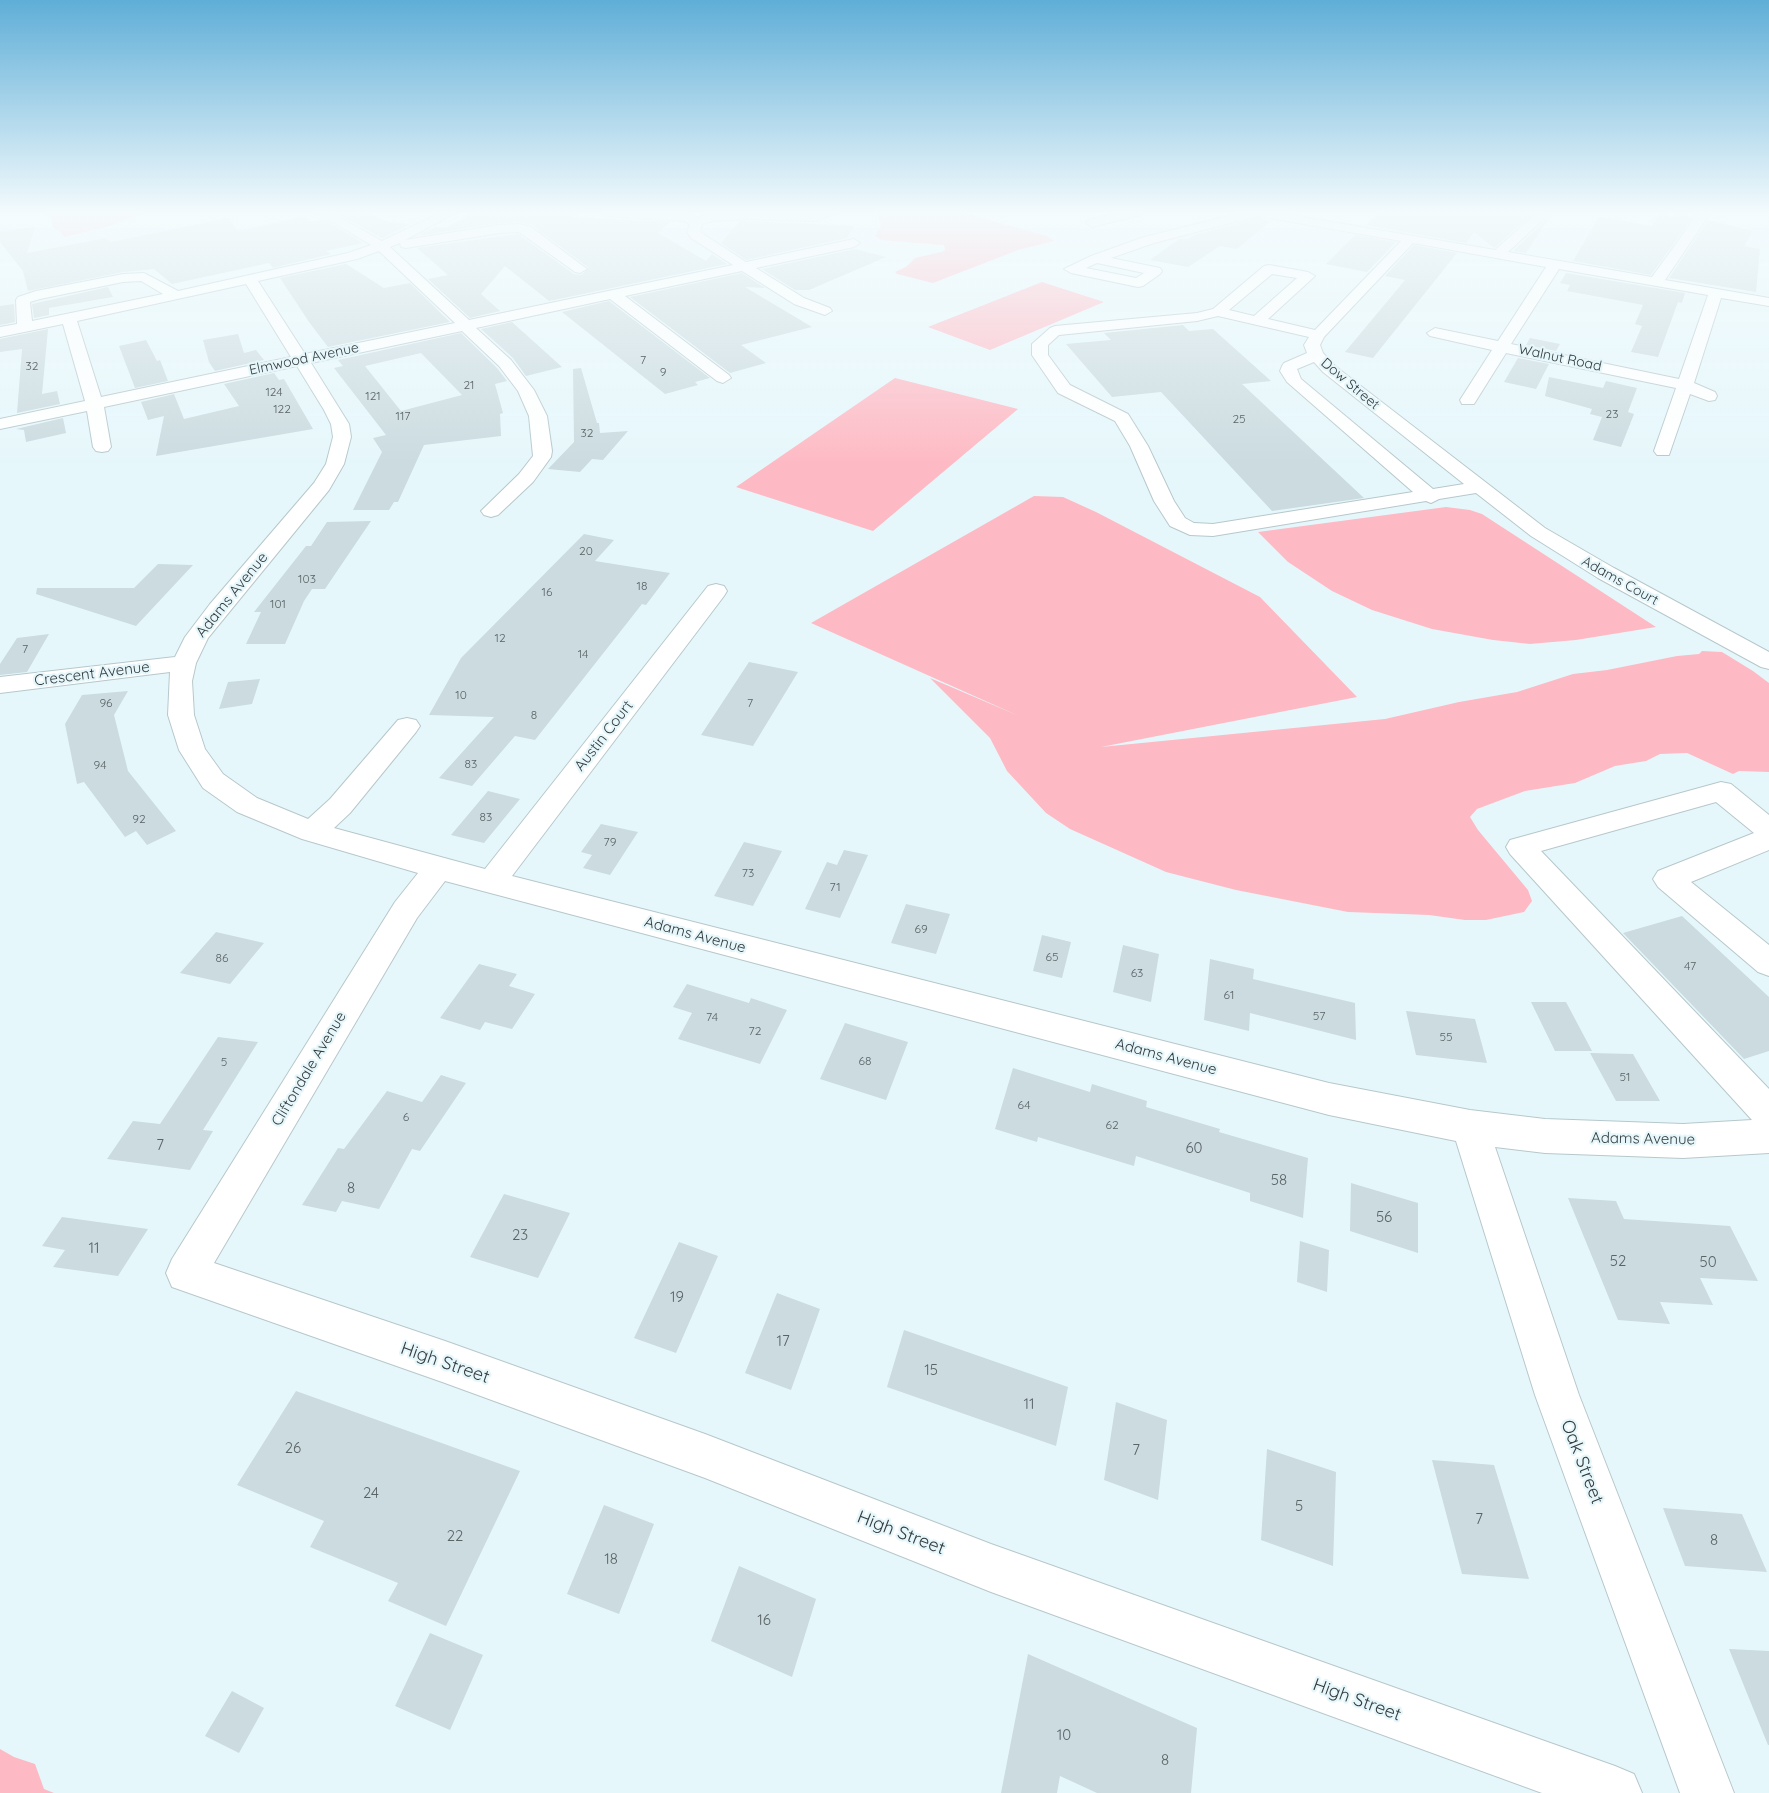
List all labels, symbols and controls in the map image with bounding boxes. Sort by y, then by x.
street label: Elmwood Avenue [248,339,360,379]
street label: Walnut Road [1517,341,1603,375]
house number: 7 [640,353,646,367]
street label: Dow Street [1317,355,1383,413]
house number: 32 [26,359,38,373]
house number: 9 [660,365,666,379]
house number: 21 [463,378,475,392]
house number: 124 [265,385,283,399]
house number: 121 [365,389,381,403]
house number: 122 [273,402,291,416]
house number: 23 [1606,407,1618,421]
house number: 117 [395,409,411,423]
house number: 25 [1232,412,1246,426]
house number: 32 [581,426,593,440]
house number: 20 [579,544,593,558]
street label: Adams Avenue [192,549,272,641]
street label: Adams Court [1579,553,1661,609]
house number: 103 [298,572,316,586]
house number: 18 [637,579,647,593]
house number: 16 [542,585,552,599]
house number: 101 [270,597,286,611]
house number: 12 [494,631,506,645]
house number: 7 [22,642,28,656]
house number: 14 [578,647,588,661]
street label: Crescent Avenue [33,658,151,690]
house number: 10 [455,688,467,702]
house number: 96 [99,696,113,710]
house number: 7 [747,696,753,710]
street label: Austin Court [571,697,637,775]
house number: 8 [531,708,537,722]
house number: 83 [465,757,477,771]
house number: 94 [93,758,107,772]
house number: 83 [480,810,492,824]
house number: 92 [132,812,146,826]
house number: 79 [604,835,616,849]
house number: 73 [742,866,754,880]
house number: 71 [829,880,841,894]
street label: Adams Avenue [642,913,748,957]
house number: 69 [914,922,928,936]
house number: 65 [1046,950,1058,964]
house number: 86 [216,951,228,965]
house number: 47 [1684,959,1696,973]
house number: 63 [1131,966,1143,980]
house number: 61 [1224,988,1234,1002]
street label: Cliftondale Avenue [268,1009,350,1129]
house number: 57 [1313,1009,1325,1023]
house number: 74 [706,1010,718,1024]
house number: 72 [749,1024,761,1038]
house number: 55 [1439,1030,1453,1044]
street label: Adams Avenue [1113,1035,1219,1079]
house number: 68 [859,1054,871,1068]
house number: 5 [221,1055,227,1069]
house number: 51 [1620,1070,1630,1084]
house number: 64 [1018,1098,1030,1112]
house number: 6 [403,1110,409,1124]
house number: 62 [1105,1118,1119,1132]
street label: Adams Avenue [1591,1129,1695,1149]
house number: 7 [156,1136,164,1154]
house number: 60 [1186,1139,1202,1157]
house number: 58 [1271,1171,1287,1189]
house number: 8 [347,1179,355,1197]
house number: 56 [1376,1208,1392,1226]
house number: 23 [512,1226,528,1244]
house number: 11 [88,1239,100,1257]
house number: 52 [1610,1252,1626,1270]
house number: 50 [1699,1253,1717,1271]
house number: 19 [670,1288,684,1306]
house number: 17 [776,1332,790,1350]
street label: High Street [398,1338,492,1388]
house number: 15 [924,1361,938,1379]
house number: 11 [1023,1395,1035,1413]
street label: Oak Street [1556,1417,1608,1507]
house number: 26 [285,1439,301,1457]
house number: 7 [1132,1441,1140,1459]
house number: 24 [363,1484,379,1502]
house number: 5 [1295,1497,1303,1515]
street label: High Street [854,1506,948,1560]
house number: 7 [1475,1510,1483,1528]
house number: 22 [447,1527,463,1545]
house number: 8 [1710,1531,1718,1549]
house number: 18 [604,1550,618,1568]
house number: 16 [757,1611,771,1629]
street label: High Street [1310,1674,1404,1726]
house number: 10 [1057,1726,1071,1744]
house number: 8 [1161,1751,1169,1769]

